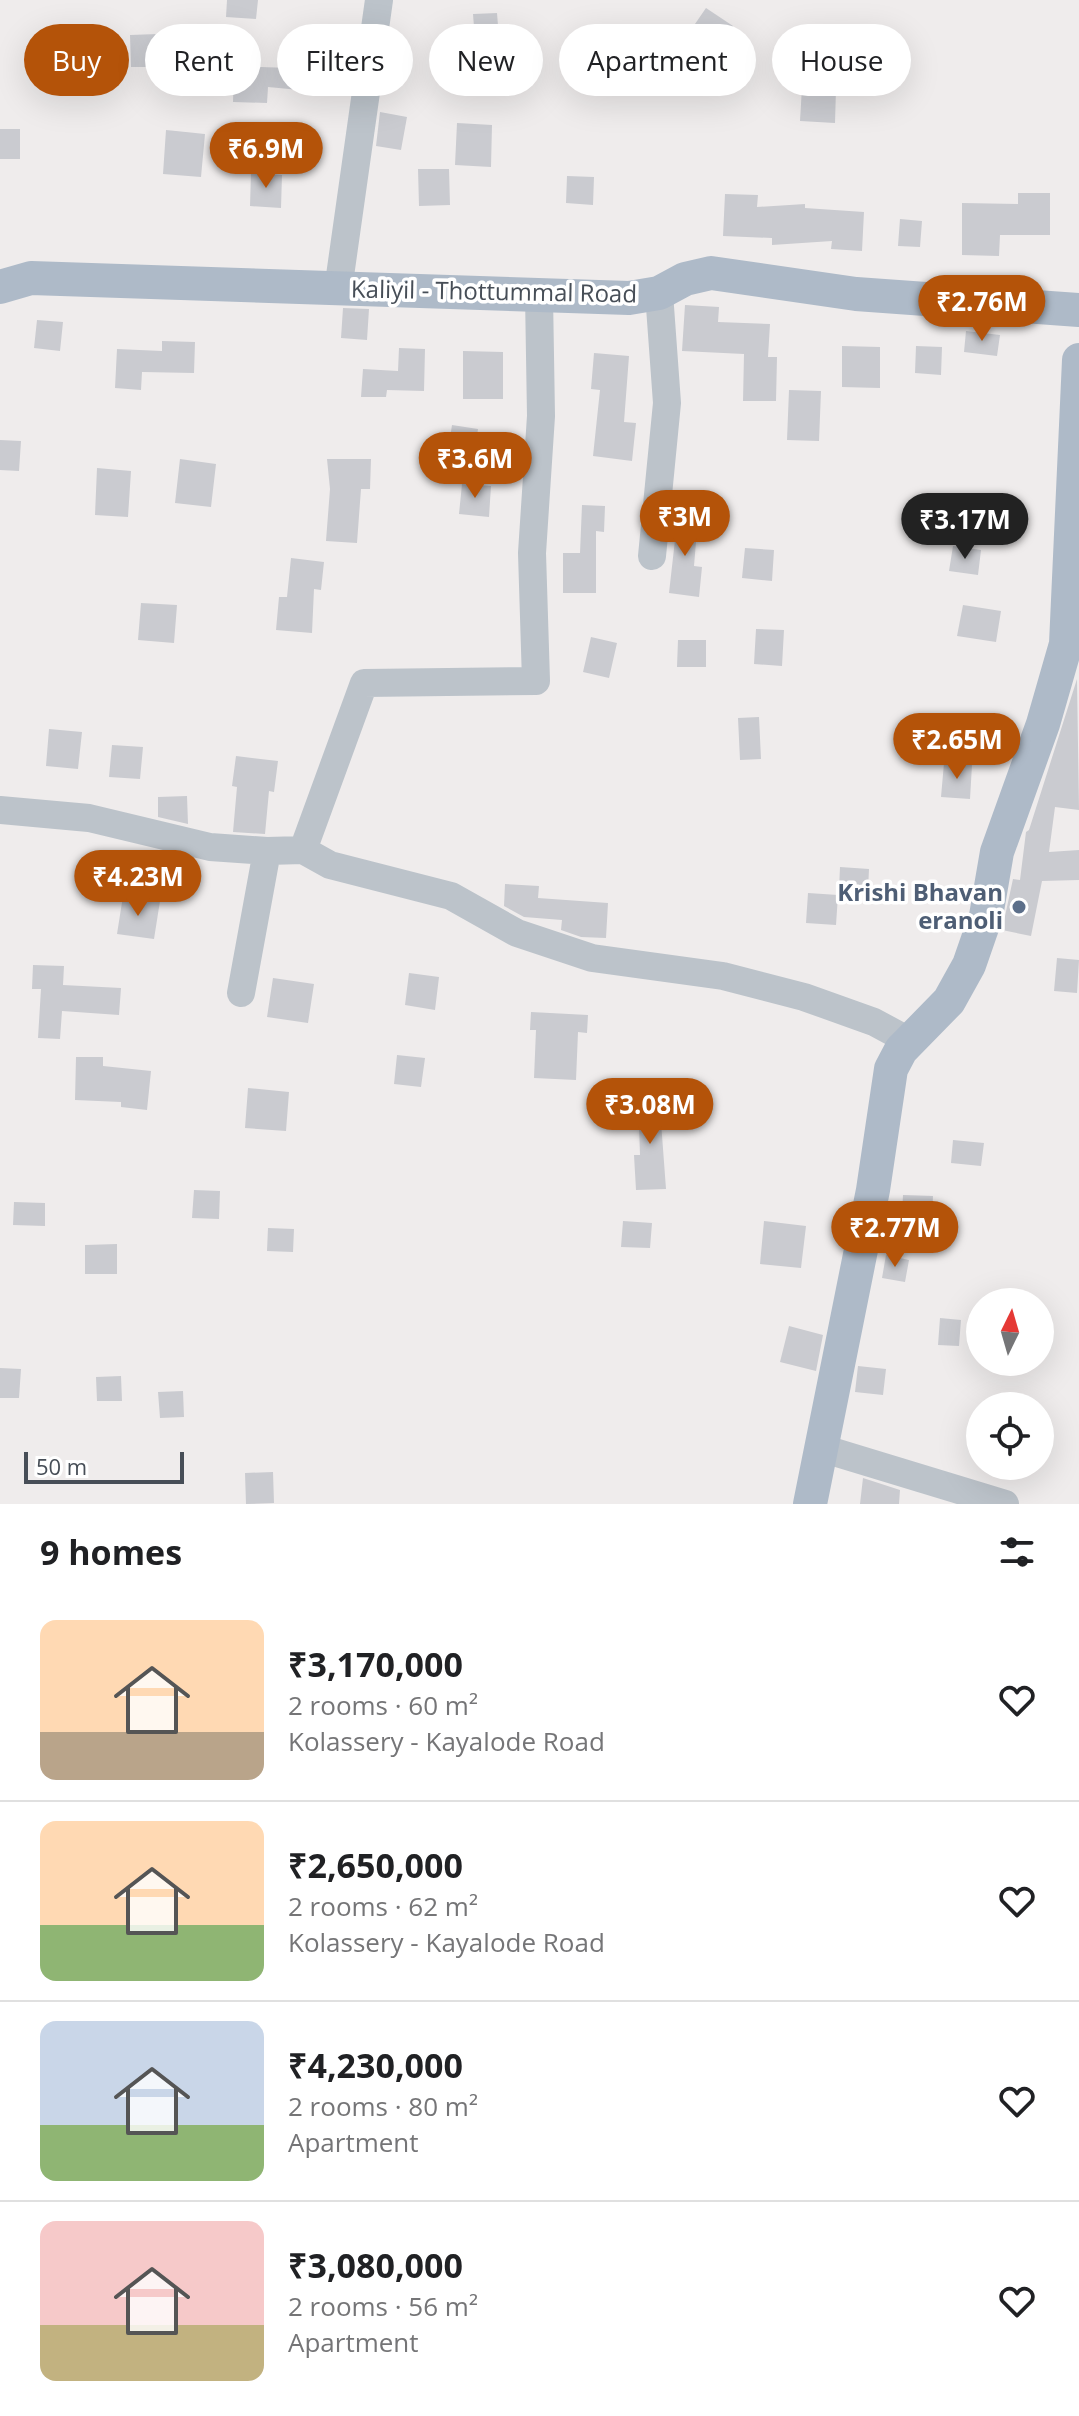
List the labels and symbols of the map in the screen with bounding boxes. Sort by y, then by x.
pin: ₹6.9M [210,122,322,190]
street label: Kaliyil - Thottummal Road [351,272,637,309]
pin: ₹2.76M [917,275,1047,343]
pin: ₹3.6M [419,432,531,500]
pin: ₹3M [646,490,724,558]
pin: ₹3.17M [900,493,1030,561]
pin: ₹2.65M [892,713,1022,781]
pin: ₹4.23M [73,850,203,918]
place label: Krishi Bhavan eranoli [837,875,1003,936]
marker: Krishi Bhavan eranoli [1010,898,1028,916]
pin: ₹3.08M [585,1078,715,1146]
pin: ₹2.77M [830,1201,960,1269]
north arrow [966,1288,1054,1376]
scale bar [24,1448,184,1484]

